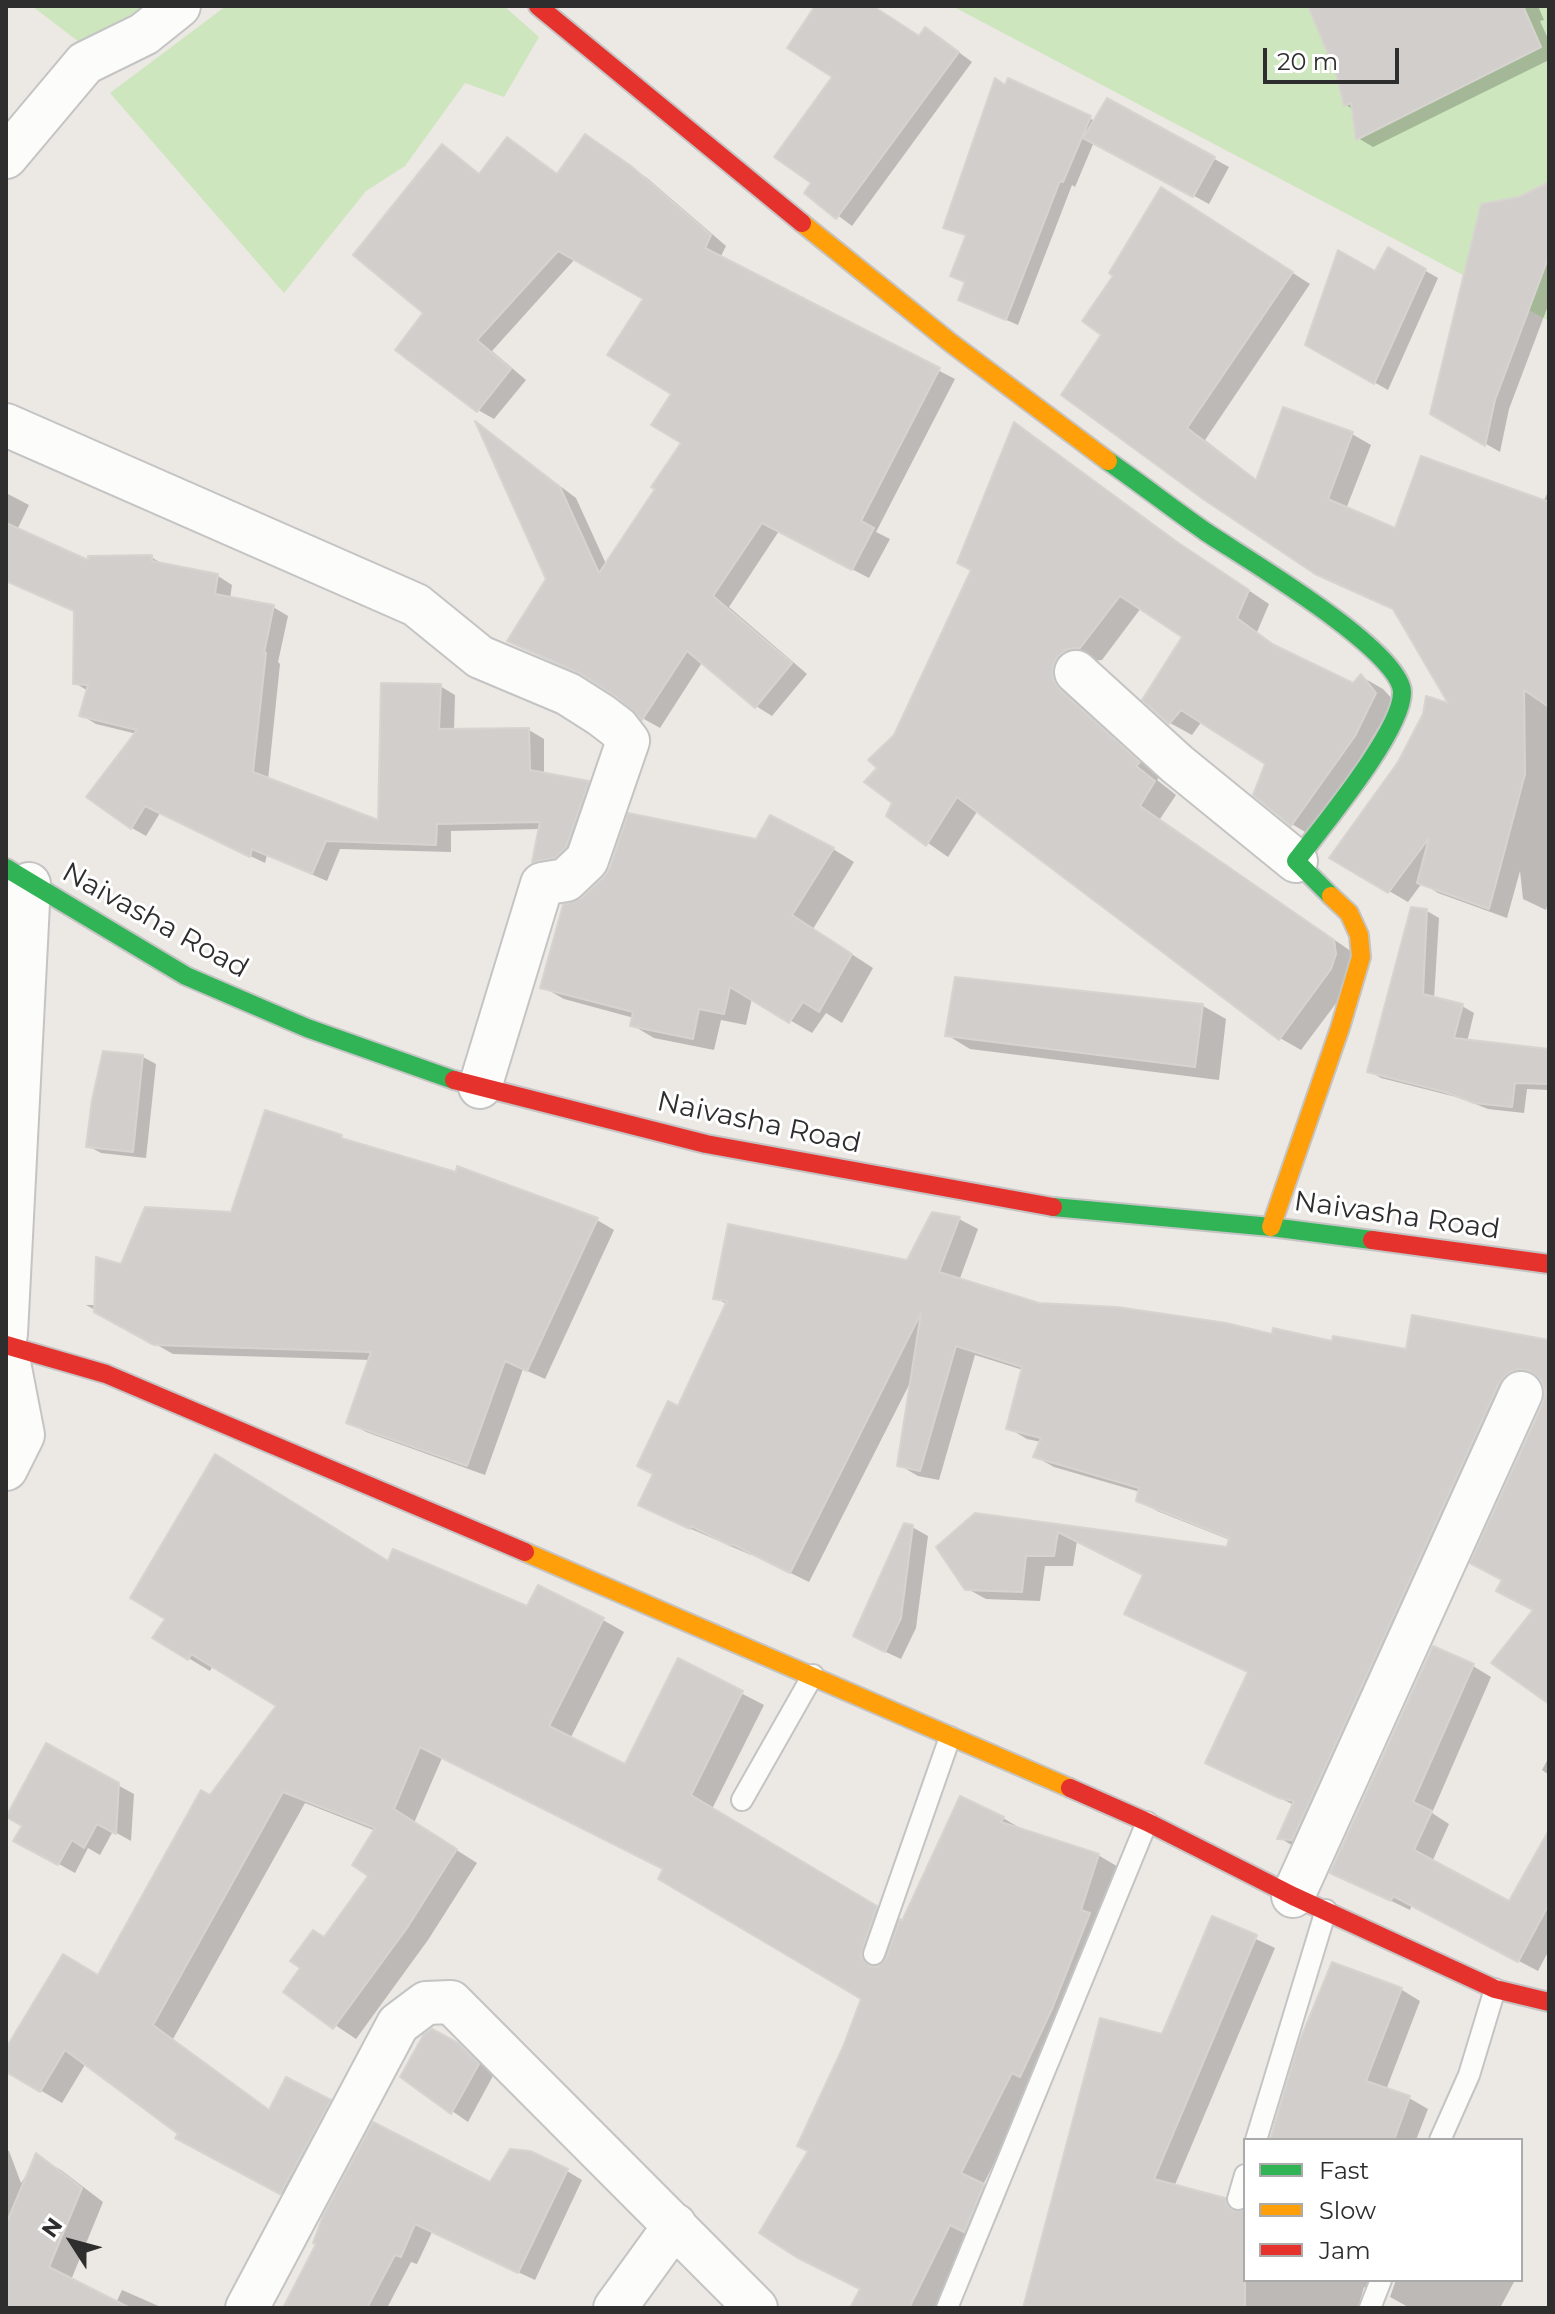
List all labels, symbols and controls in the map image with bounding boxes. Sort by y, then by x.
scale bar [1267,32,1403,82]
text: 20 m [1277,47,1338,76]
street label: Naivasha Road [56,856,254,986]
street label: Naivasha Road [654,1085,864,1161]
street label: Naivasha Road [1292,1185,1502,1247]
legend [1243,2138,1523,2282]
text: Fast [1319,2156,1369,2185]
text: Slow [1319,2196,1376,2225]
north arrow [32,2202,112,2282]
text: N [36,2212,68,2243]
text: Jam [1319,2236,1371,2265]

